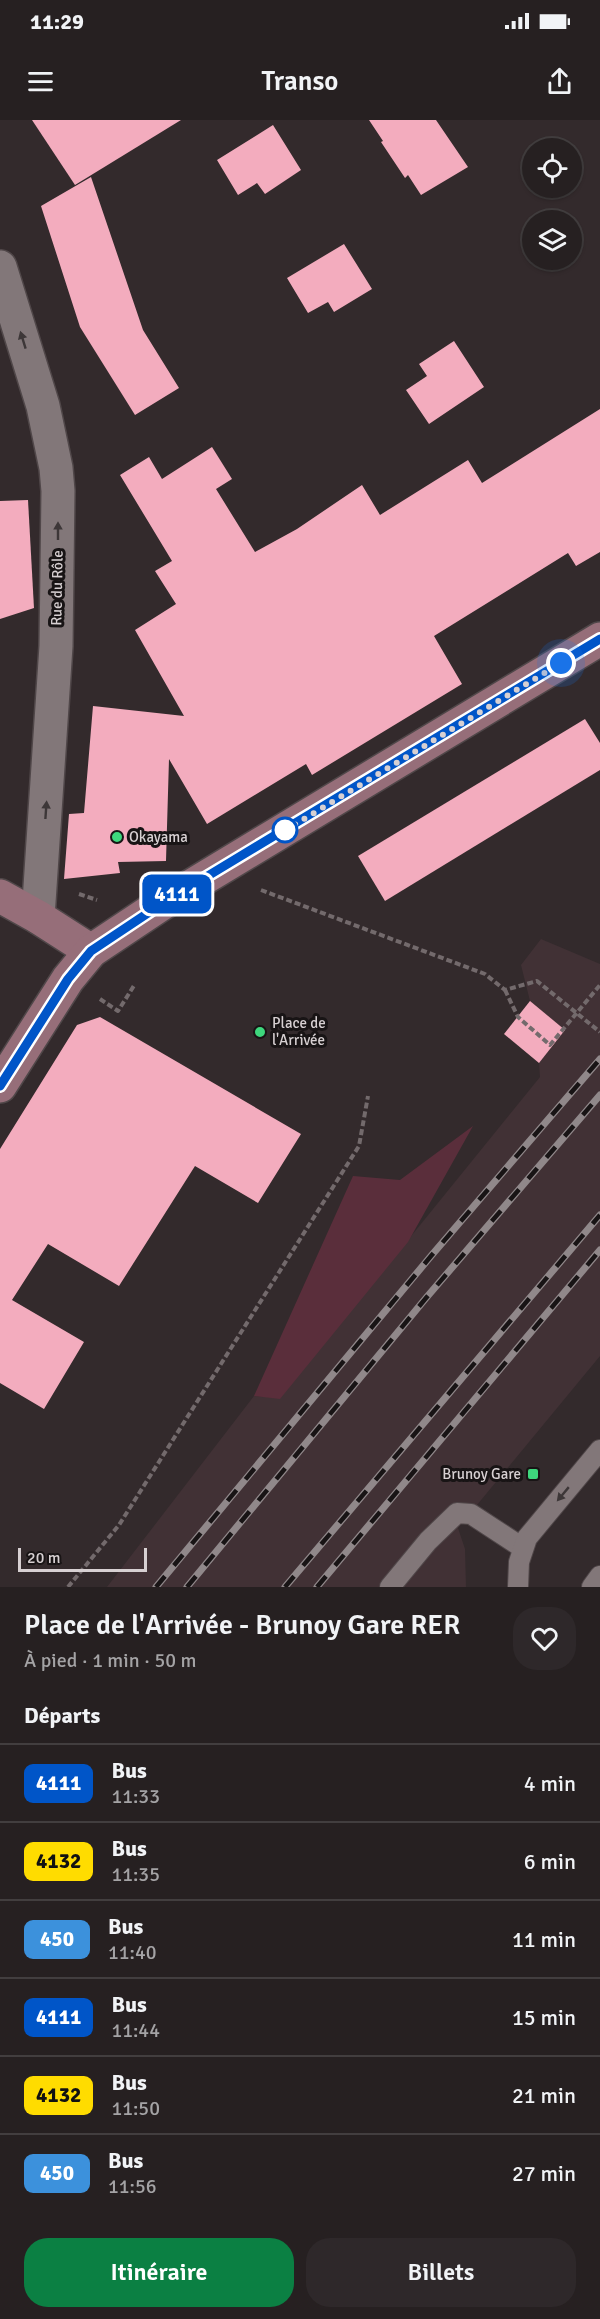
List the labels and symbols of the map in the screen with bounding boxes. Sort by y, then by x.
one-way arrow [18,331,27,349]
one-way arrow [53,521,63,540]
street label: Rue du Rôle [47,550,67,626]
your location [546,648,576,678]
one-way arrow [41,800,51,819]
unlabelled marker [272,817,298,843]
place label: Okayama [129,828,188,846]
marker: Okayama [110,830,124,844]
line badge: 4111 [135,874,219,914]
place label: Place de l'Arrivée [272,1014,326,1049]
marker: Place de l'Arrivée [253,1025,267,1039]
place label: Brunoy Gare [442,1465,521,1483]
marker: Brunoy Gare [526,1467,540,1481]
one-way arrow [557,1486,570,1502]
scale bar [18,1545,147,1572]

